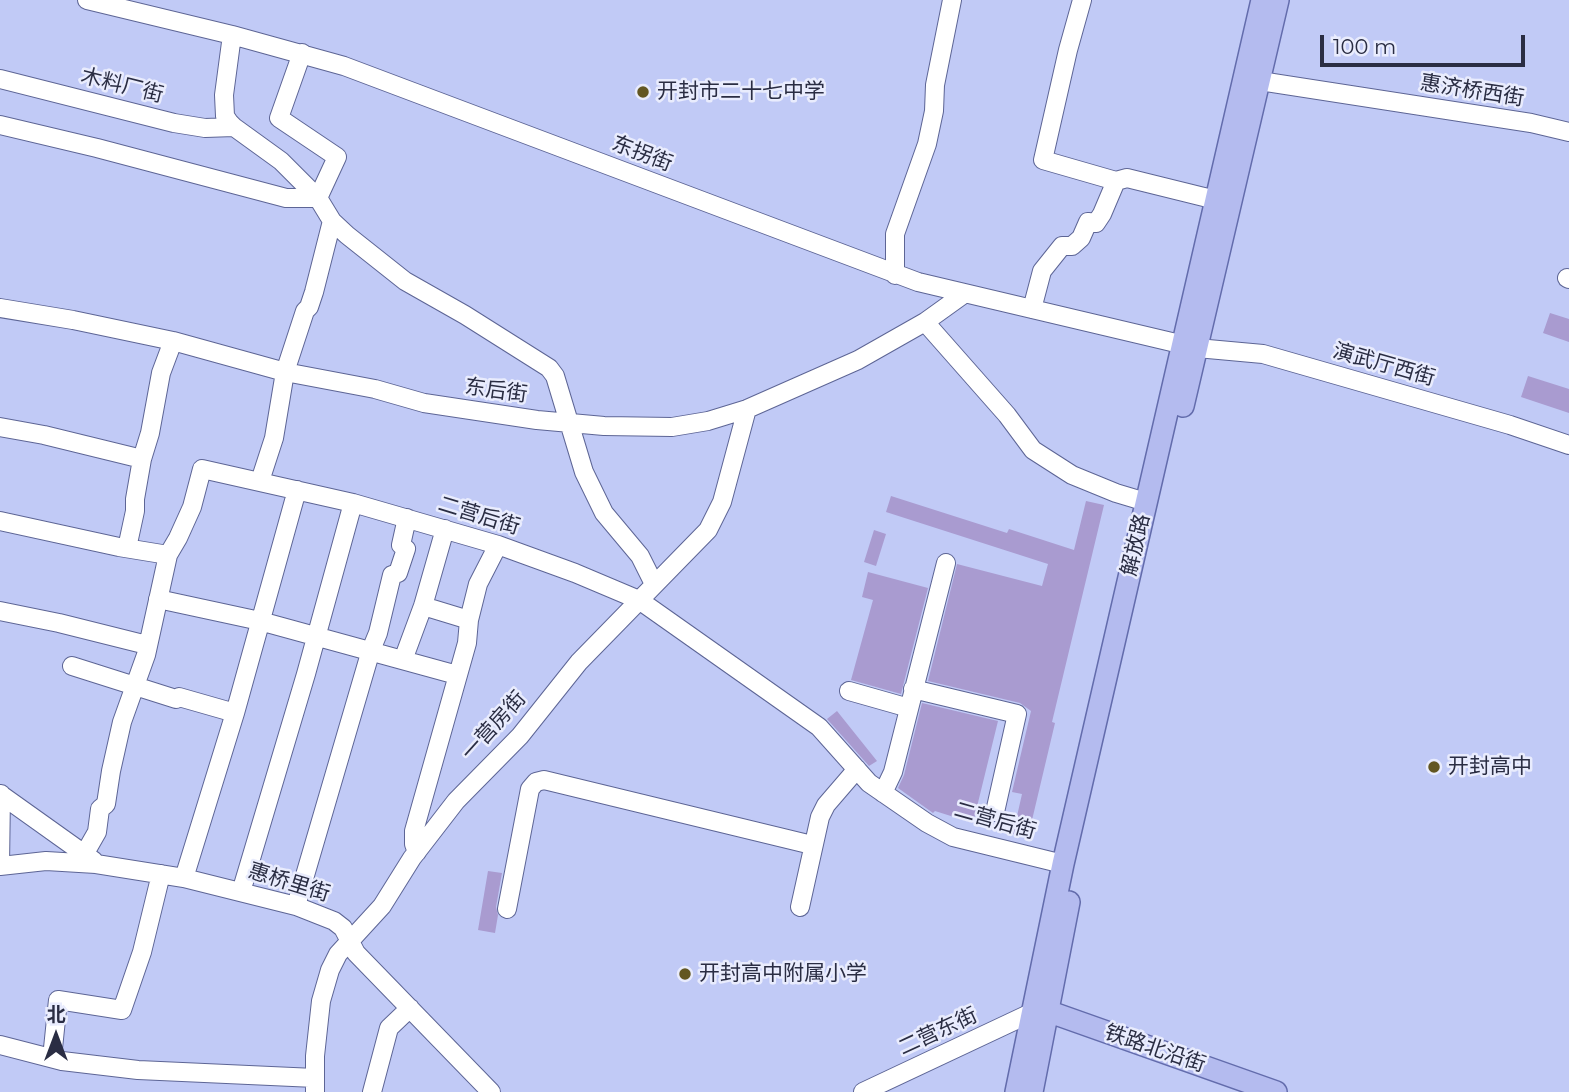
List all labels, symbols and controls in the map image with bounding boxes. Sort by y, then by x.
scale bar [1324,21,1529,65]
text: 100 m [1333,34,1396,59]
street label: 木料厂街 [78,64,166,108]
street label: 惠济桥西街 [1418,70,1526,112]
place label: 开封市二十七中学 [657,79,825,105]
marker: 开封市二十七中学 [635,84,651,100]
street label: 东拐街 [608,131,676,177]
street label: 演武厅西街 [1330,338,1438,392]
street label: 东后街 [463,374,529,408]
street label: 二营后街 [435,492,523,540]
street label: 解放路 [1117,511,1155,579]
street label: 一营房街 [457,686,531,766]
place label: 开封高中 [1448,754,1532,780]
marker: 开封高中 [1426,759,1442,775]
street label: 二营后街 [951,797,1039,845]
street label: 惠桥里街 [245,859,333,907]
place label: 开封高中附属小学 [699,961,867,987]
marker: 开封高中附属小学 [677,966,693,982]
north arrow [21,1001,91,1071]
text: 北 [46,1003,66,1026]
street label: 二营东街 [895,1003,981,1061]
street label: 铁路北沿街 [1101,1020,1209,1078]

